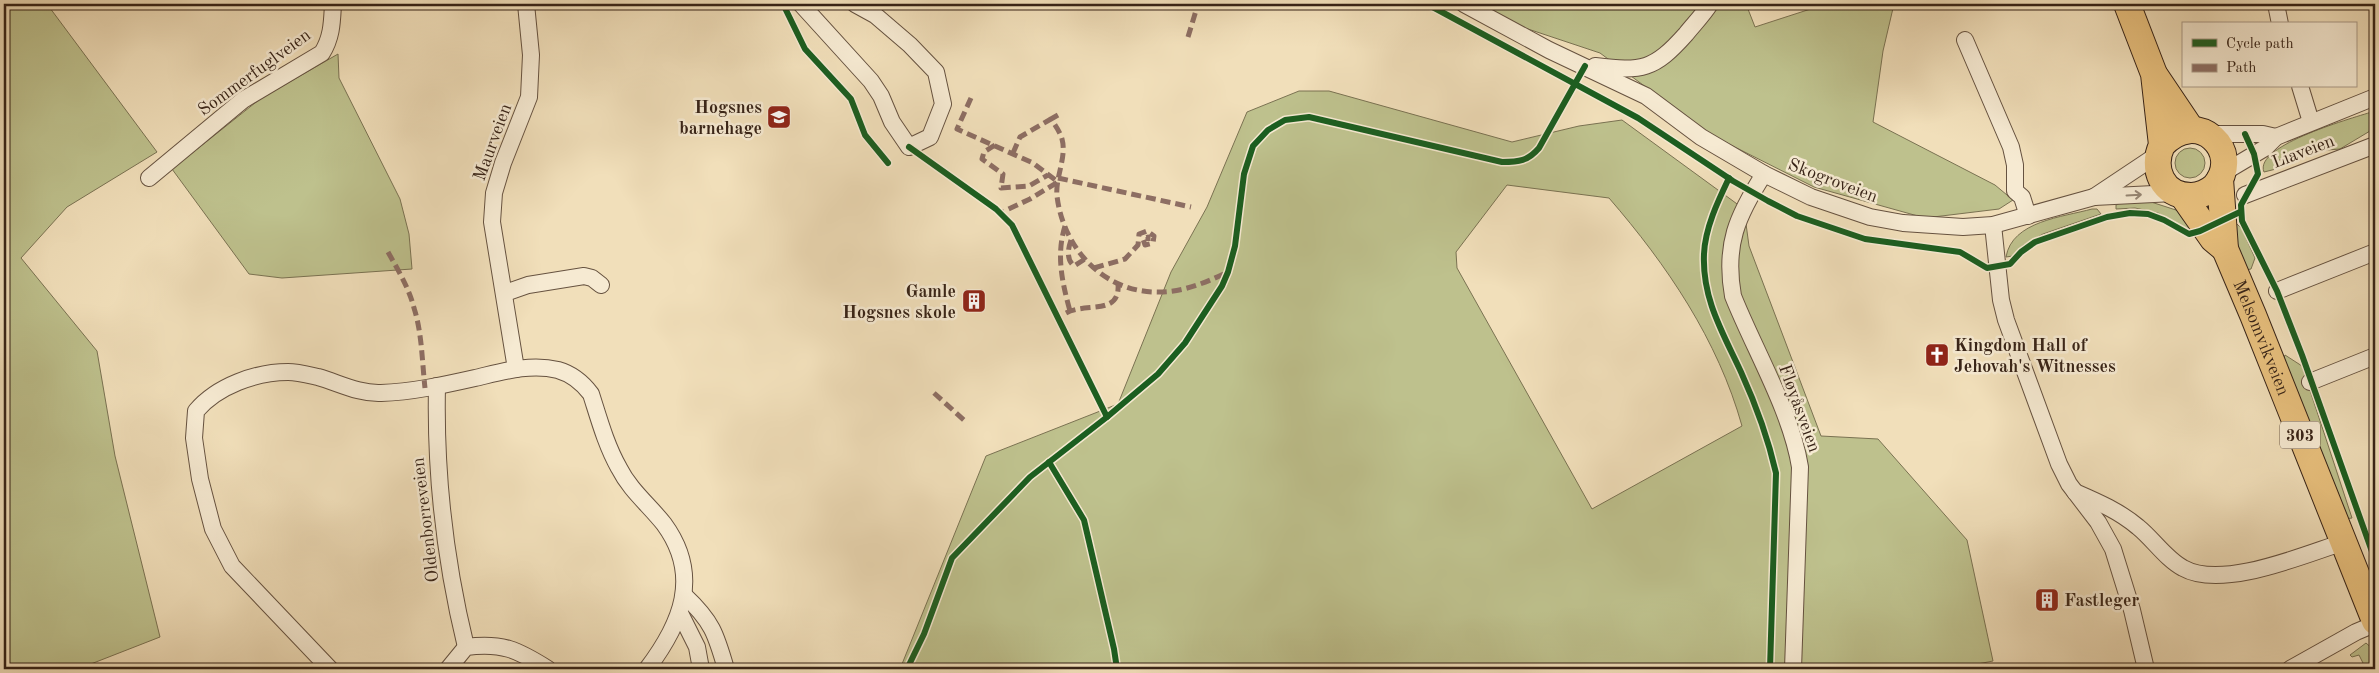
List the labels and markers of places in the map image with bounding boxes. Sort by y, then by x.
place label: Hogsnes barnehage [679,99,762,138]
school or university icon: Hogsnes barnehage [766,104,792,130]
place label: Gamle Hogsnes skole [842,283,956,322]
building icon: Gamle Hogsnes skole [961,288,987,314]
place label: Kingdom Hall of Jehovah's Witnesses [1954,337,2116,376]
church icon: Kingdom Hall of Jehovah's Witnesses [1924,342,1950,368]
building icon: Fastleger [2034,587,2060,613]
place label: Fastleger [2064,592,2139,610]

